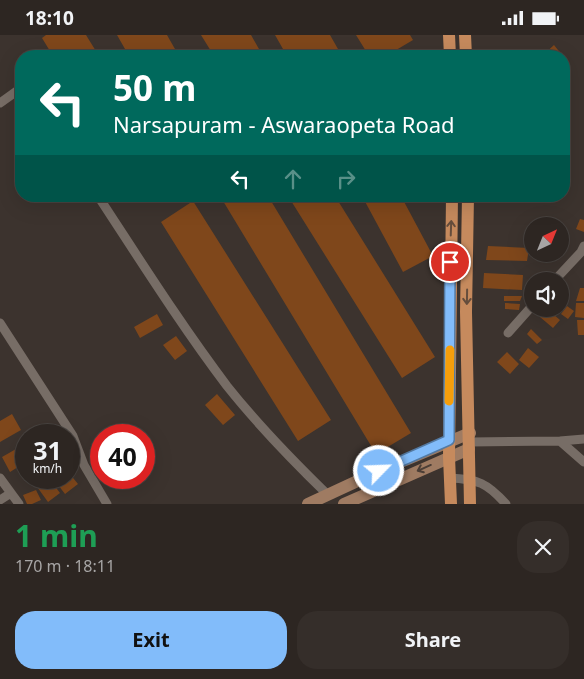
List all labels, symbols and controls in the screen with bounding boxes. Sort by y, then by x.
text: 18:10 [25,5,74,31]
text: 50 m [113,64,196,111]
icon: left [30,70,95,135]
text: Narsapuram - Aswaraopeta Road [113,109,455,139]
icon: left [226,165,254,193]
icon: ahead [279,165,307,193]
icon: right [332,165,360,193]
north arrow [524,217,569,263]
map controls [524,217,569,317]
one-way arrow [447,220,456,236]
pin [429,241,471,283]
icon: arrive [436,248,464,276]
button: sound [524,272,569,317]
one-way arrow [462,289,471,305]
speed limit sign: 40 [90,424,155,489]
text: 31 [33,433,62,467]
position arrow [352,444,404,496]
text: km/h [33,460,62,477]
one-way arrow [417,464,432,473]
text: 1 min [15,515,98,556]
button: close [517,521,569,573]
text: 170 m · 18:11 [15,555,115,577]
button: Exit [15,611,287,669]
button: Share [297,611,569,669]

